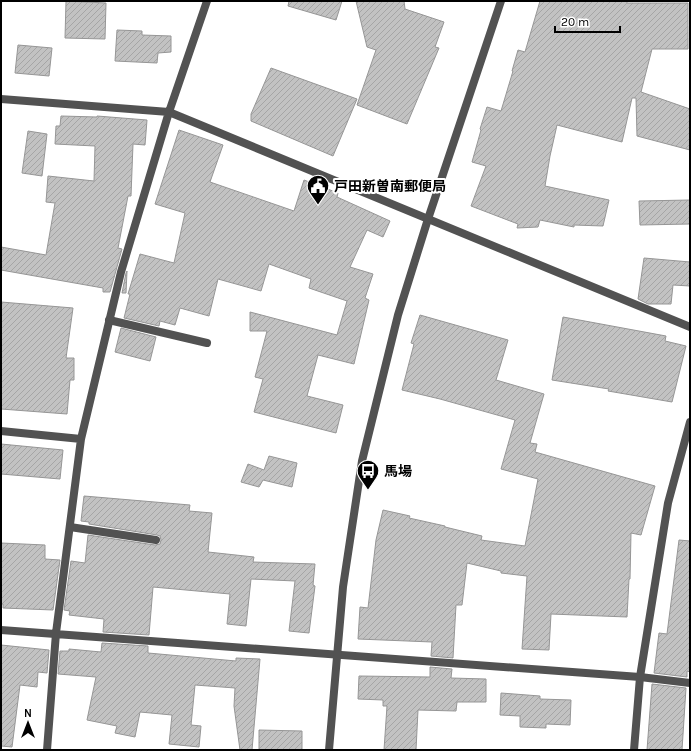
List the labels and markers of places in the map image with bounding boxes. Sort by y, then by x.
public building icon: 戸田新曽南郵便局 [305,173,331,206]
place label: 戸田新曽南郵便局 [334,178,446,195]
bus stop icon: 馬場 [355,458,381,491]
place label: 馬場 [384,463,412,480]

